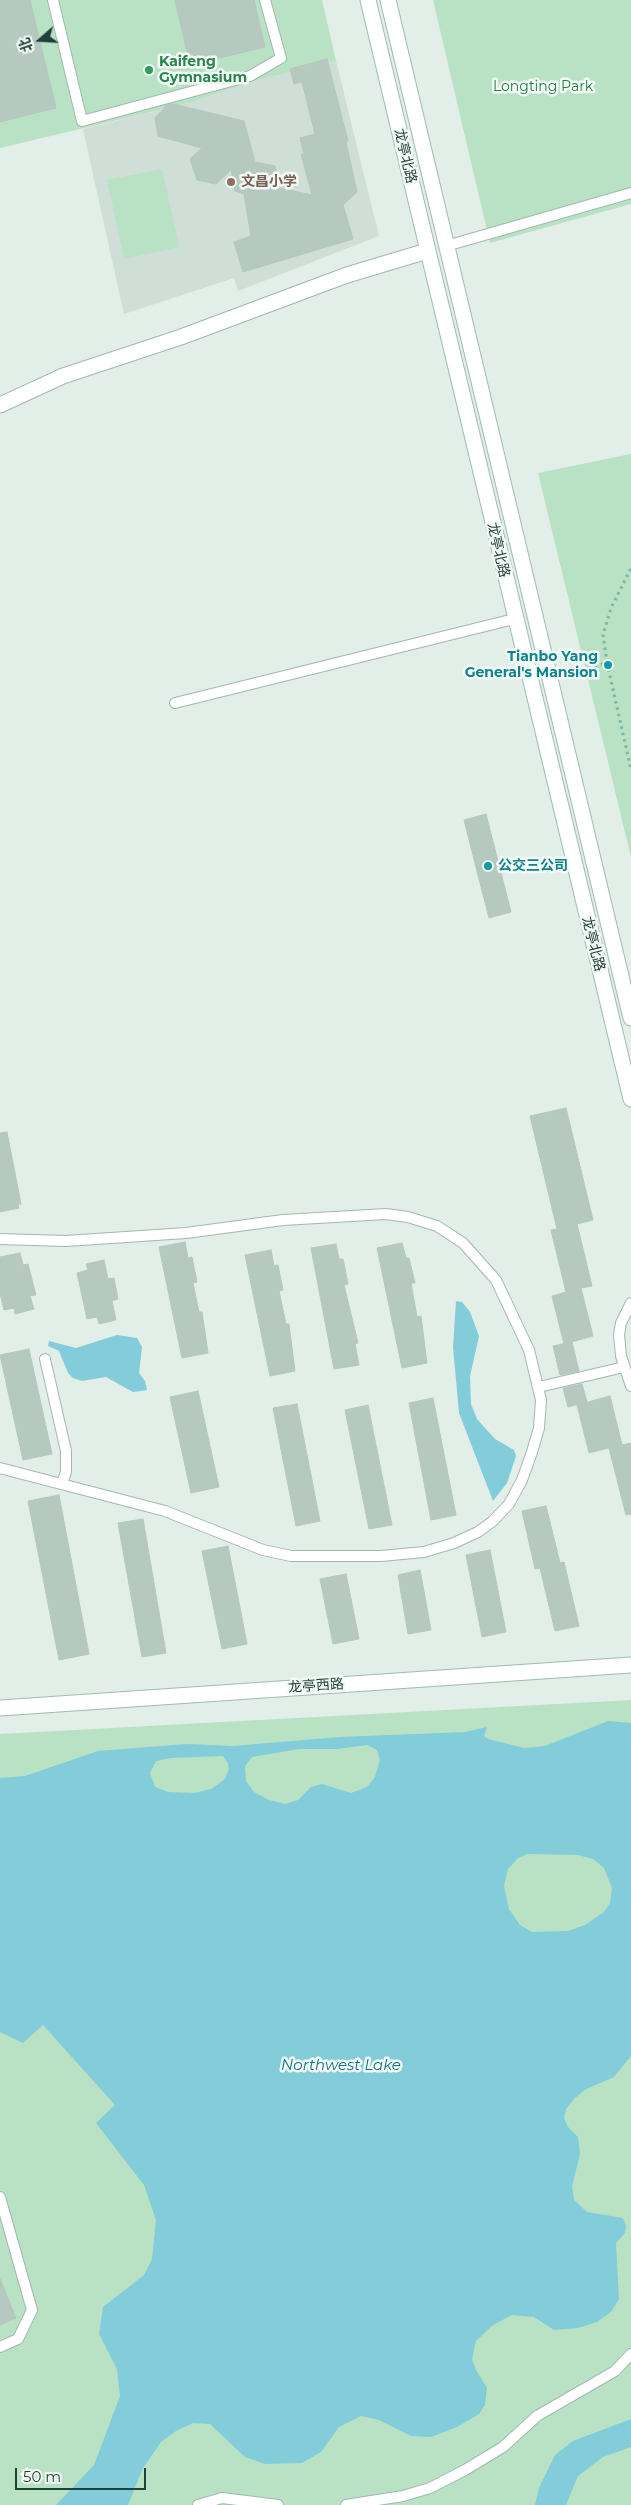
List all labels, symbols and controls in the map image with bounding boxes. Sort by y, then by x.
north arrow [15,15,65,65]
text: 北 [15,35,37,54]
place label: Kaifeng Gymnasium [159,54,247,86]
marker: Kaifeng Gymnasium [143,64,155,76]
park label: Longting Park [493,79,593,95]
street label: 龙亭北路 [391,127,419,185]
place label: 文昌小学 [241,174,297,190]
marker: 文昌小学 [225,176,237,188]
street label: 龙亭北路 [484,521,512,579]
place label: Tianbo Yang General's Mansion [465,649,598,682]
marker: Tianbo Yang General's Mansion [602,659,614,671]
place label: 公交三公司 [498,858,568,874]
marker: 公交三公司 [482,860,494,872]
street label: 龙亭北路 [578,915,608,973]
street label: 龙亭西路 [287,1676,345,1696]
water label: Northwest Lake [281,2057,401,2075]
scale bar [18,2458,149,2490]
text: 50 m [23,2467,61,2486]

